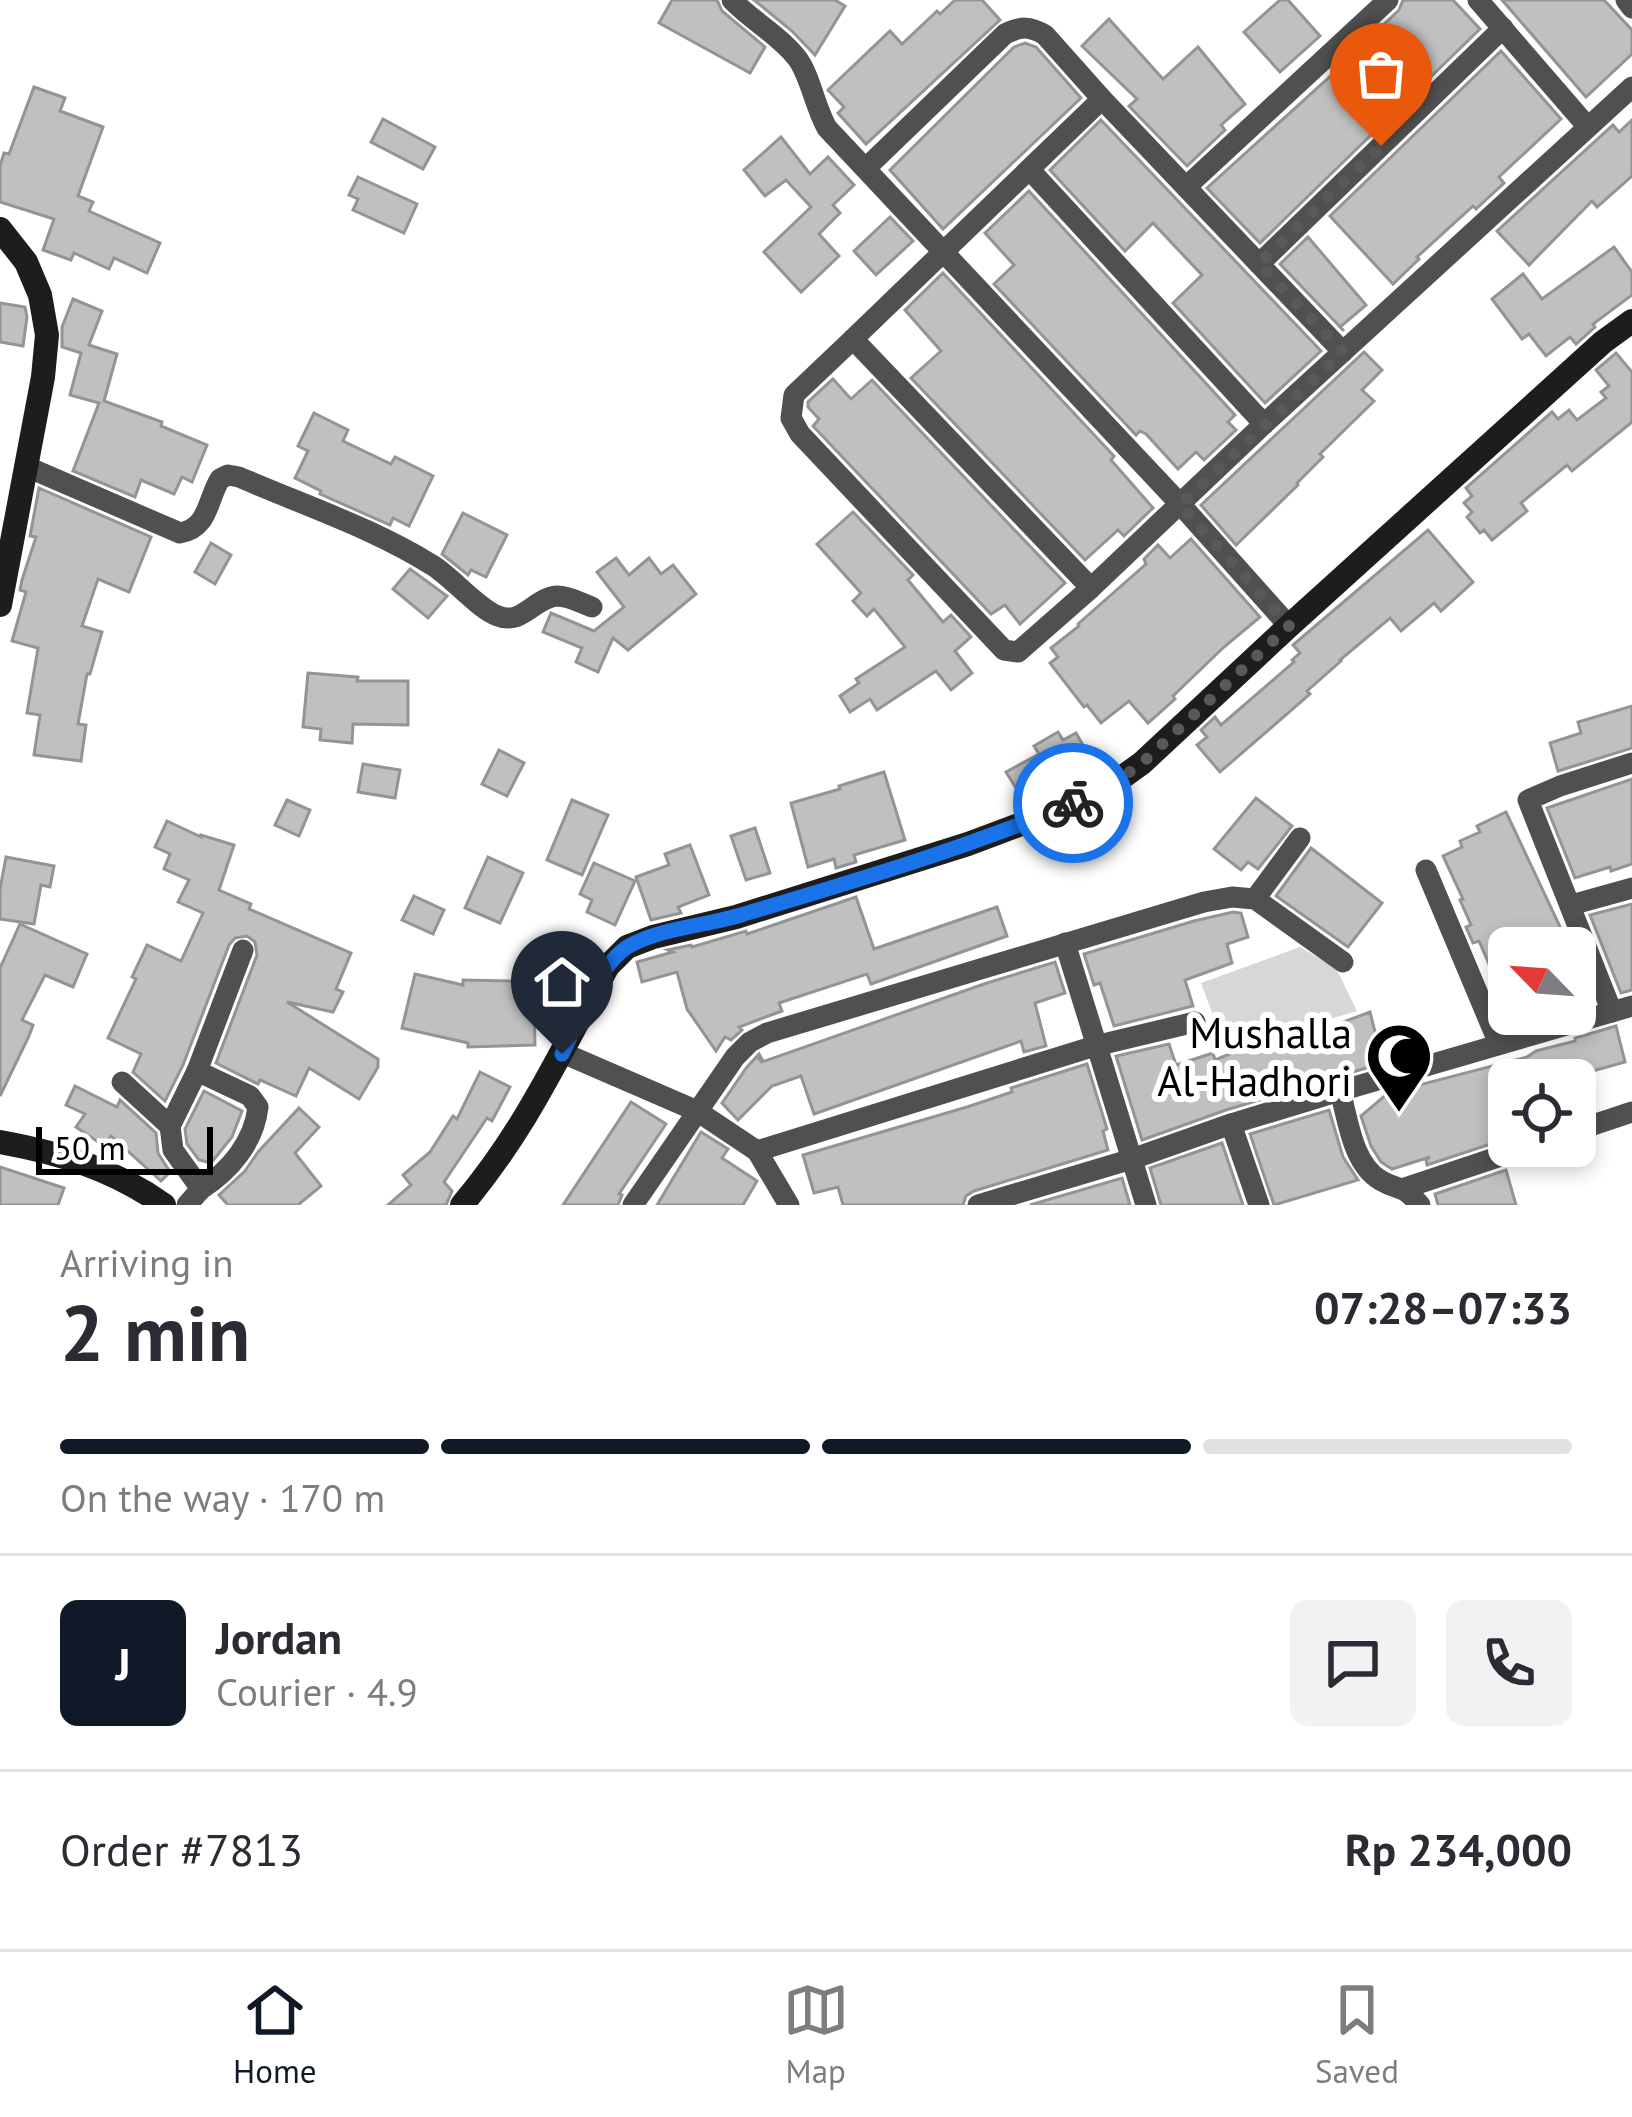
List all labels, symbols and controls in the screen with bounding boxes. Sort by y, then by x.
pin [1330,23,1432,146]
icon: bag [1348,41,1414,107]
courier [1013,743,1133,863]
icon: bike [1040,770,1106,836]
north arrow [1488,927,1596,1035]
map controls [1488,927,1596,1167]
pin [511,931,613,1054]
icon: home [529,949,595,1015]
place label: Mushalla Al-Hadhori [1157,1005,1352,1108]
mosque icon: Mushalla Al-Hadhori [1364,1021,1434,1115]
button: locate [1488,1059,1596,1167]
scale bar [36,1121,213,1174]
text: 50 m [54,1126,126,1169]
text: Arriving in [60,1237,234,1288]
text: 07:28–07:33 [1314,1278,1572,1336]
text: 2 min [60,1282,250,1383]
text: On the way · 170 m [60,1472,385,1523]
button: chat [1290,1600,1416,1726]
button: phone [1446,1600,1572,1726]
text: Jordan [216,1608,342,1666]
text: J [115,1634,131,1692]
text: Courier · 4.9 [216,1666,418,1717]
text: Order #7813 [60,1820,303,1878]
text: Rp 234,000 [1345,1820,1572,1878]
tab: Home [233,1977,317,2092]
tab: Map [783,1977,849,2092]
tab: Saved [1315,1977,1399,2092]

